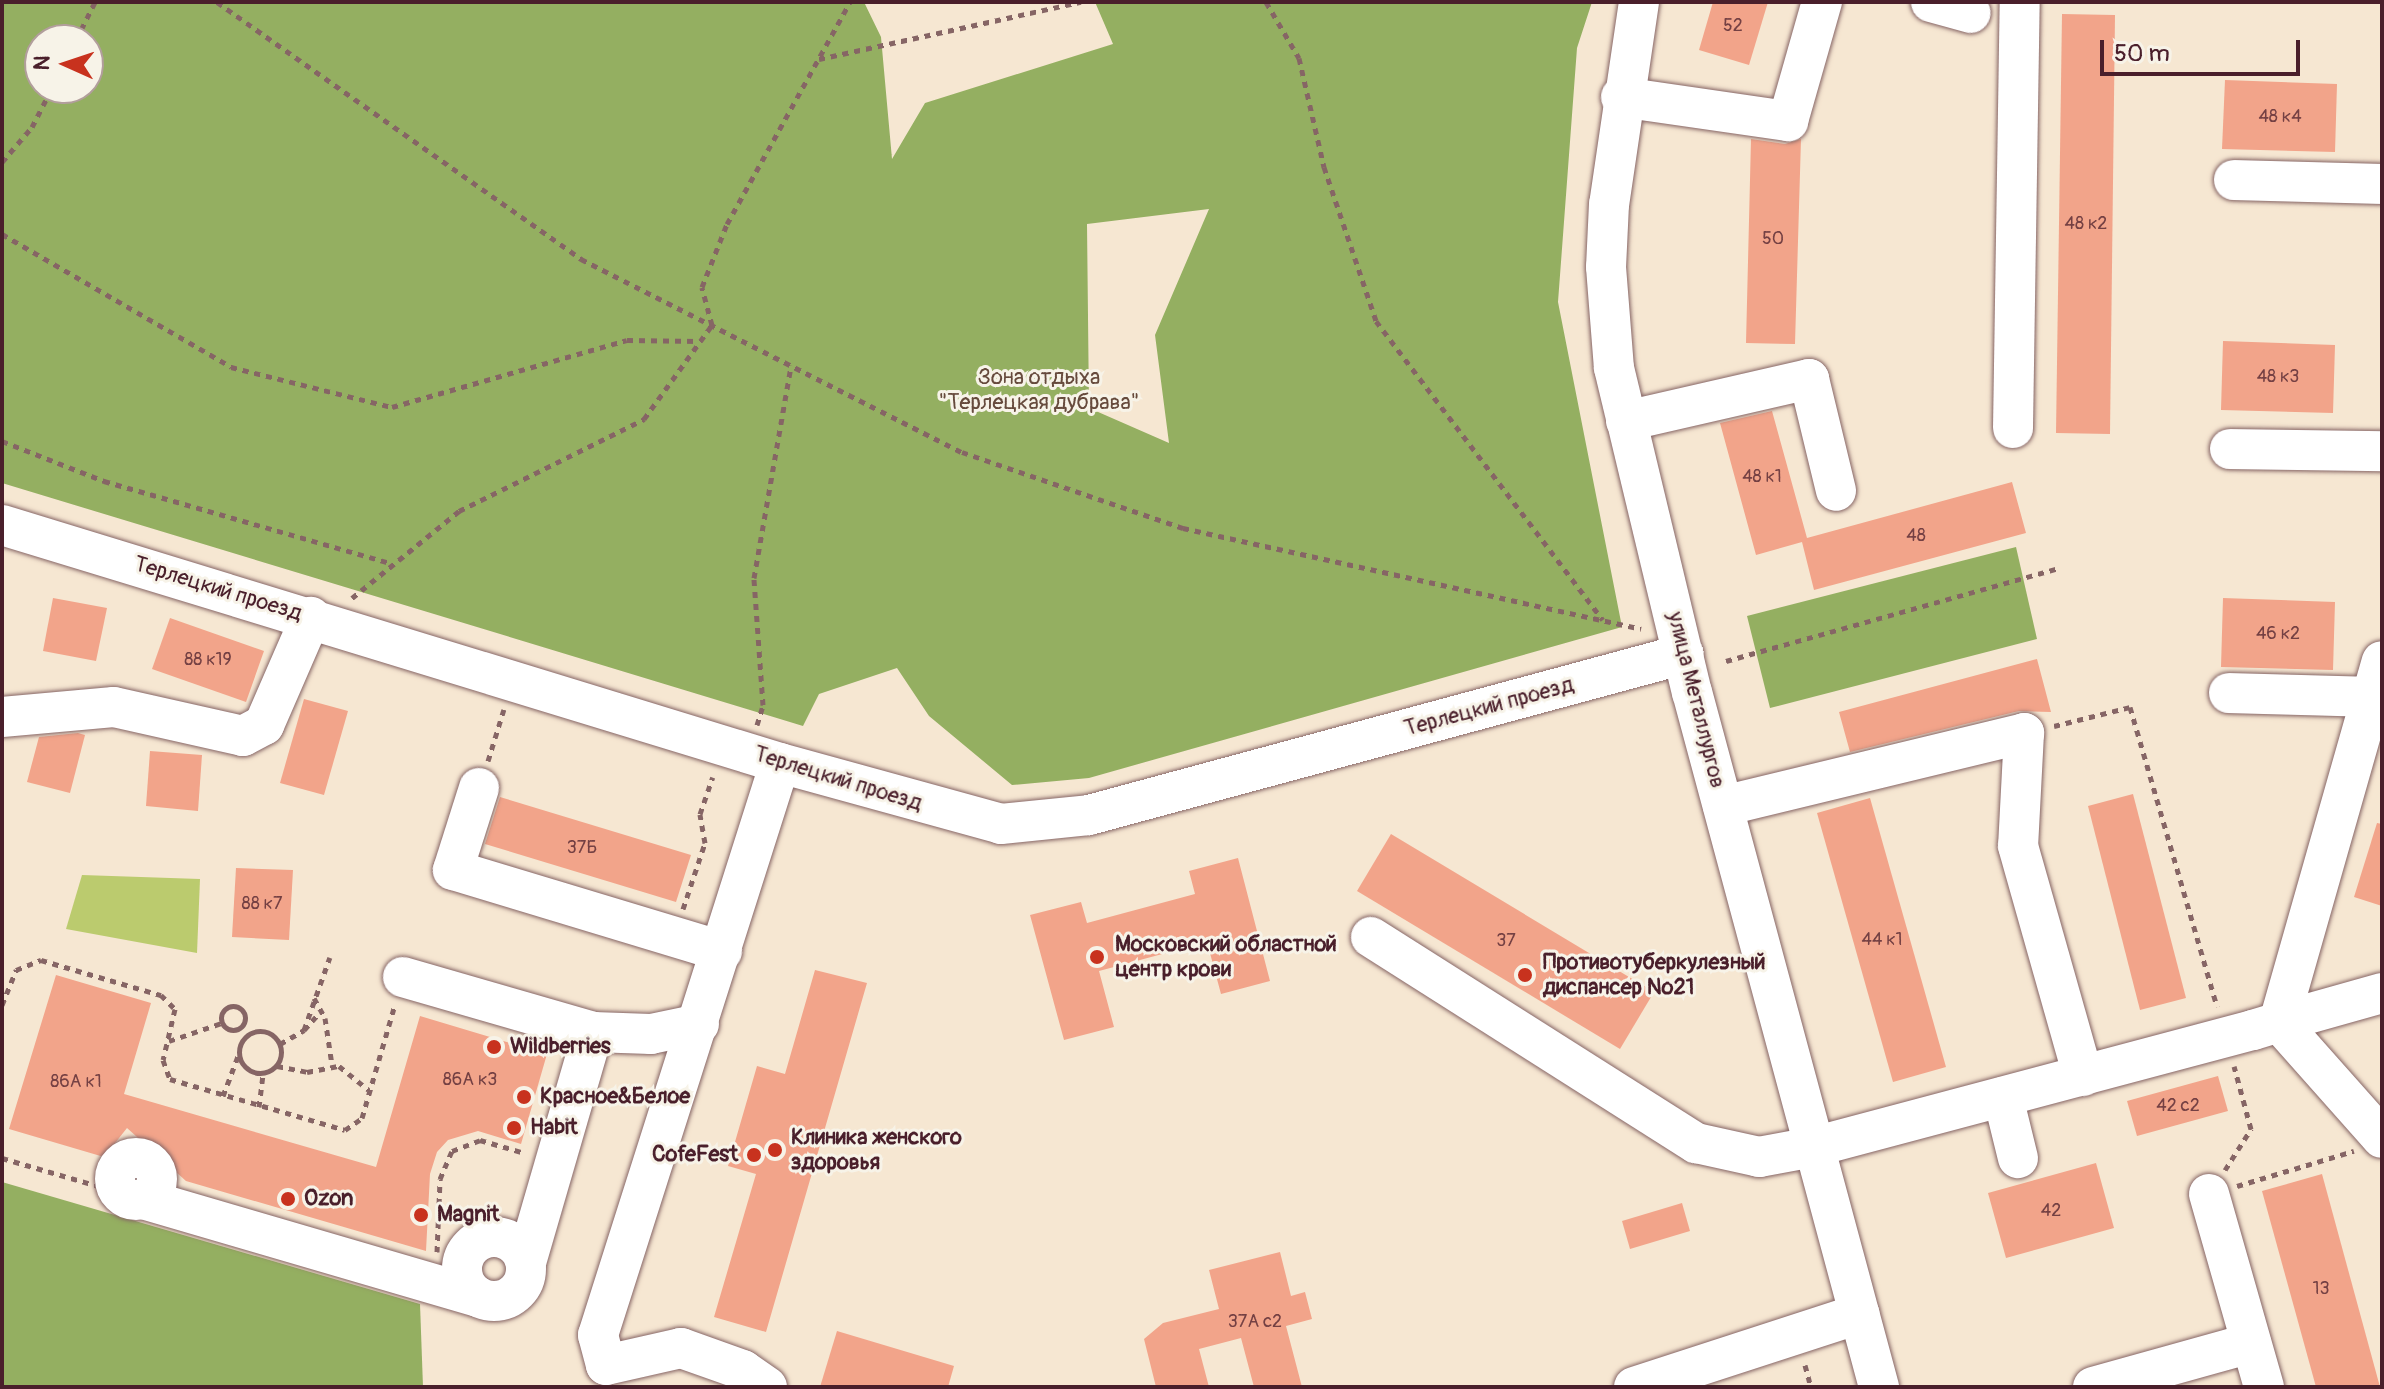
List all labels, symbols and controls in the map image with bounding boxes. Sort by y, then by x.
house number: 52 [1723,15,1743,37]
north arrow [24,24,104,104]
scale bar [2104,24,2304,74]
text: 50 m [2114,39,2170,68]
text: N [28,55,56,71]
house number: 48 к4 [2258,106,2302,128]
house number: 48 к2 [2065,213,2107,235]
house number: 50 [1762,228,1784,250]
park label: Зона отдыха "Терлецкая дубрава" [938,364,1140,416]
house number: 48 к3 [2257,366,2299,388]
house number: 48 к1 [1742,466,1782,488]
house number: 48 [1906,525,1926,547]
street label: Терлецкий проезд [131,551,305,627]
street label: улица Металлургов [1661,609,1731,791]
house number: 46 к2 [2256,623,2300,645]
house number: 88 к19 [184,649,232,671]
street label: Терлецкий проезд [1401,672,1577,742]
street label: Терлецкий проезд [751,741,925,817]
house number: 37Б [567,837,597,859]
house number: 88 к7 [242,893,282,915]
house number: 44 к1 [1861,929,1903,951]
house number: 37 [1496,930,1516,952]
place label: Московский областной центр крови [1115,931,1337,982]
marker: Московский областной центр крови [1086,946,1108,968]
place label: Противотуберкулезный диспансер №21 [1543,949,1766,1000]
marker: Противотуберкулезный диспансер №21 [1514,964,1536,986]
place label: Wildberries [510,1034,611,1060]
marker: Wildberries [485,1038,503,1056]
house number: 86А к3 [443,1069,497,1091]
house number: 86А к1 [50,1071,102,1093]
place label: Красное&Белое [540,1084,690,1110]
marker: Красное&Белое [515,1088,533,1106]
house number: 42 с2 [2156,1095,2200,1117]
place label: Habit [530,1115,578,1141]
marker: Habit [505,1119,523,1137]
place label: Клиника женского здоровья [791,1124,962,1176]
marker: Клиника женского здоровья [766,1141,784,1159]
place label: CofeFest [652,1142,738,1168]
marker: CofeFest [745,1146,763,1164]
place label: Ozon [304,1186,353,1212]
marker: Ozon [279,1190,297,1208]
house number: 42 [2041,1200,2061,1222]
place label: Magnit [437,1202,499,1228]
marker: Magnit [412,1206,430,1224]
house number: 13 [2312,1278,2330,1300]
house number: 37А с2 [1228,1311,1282,1333]

